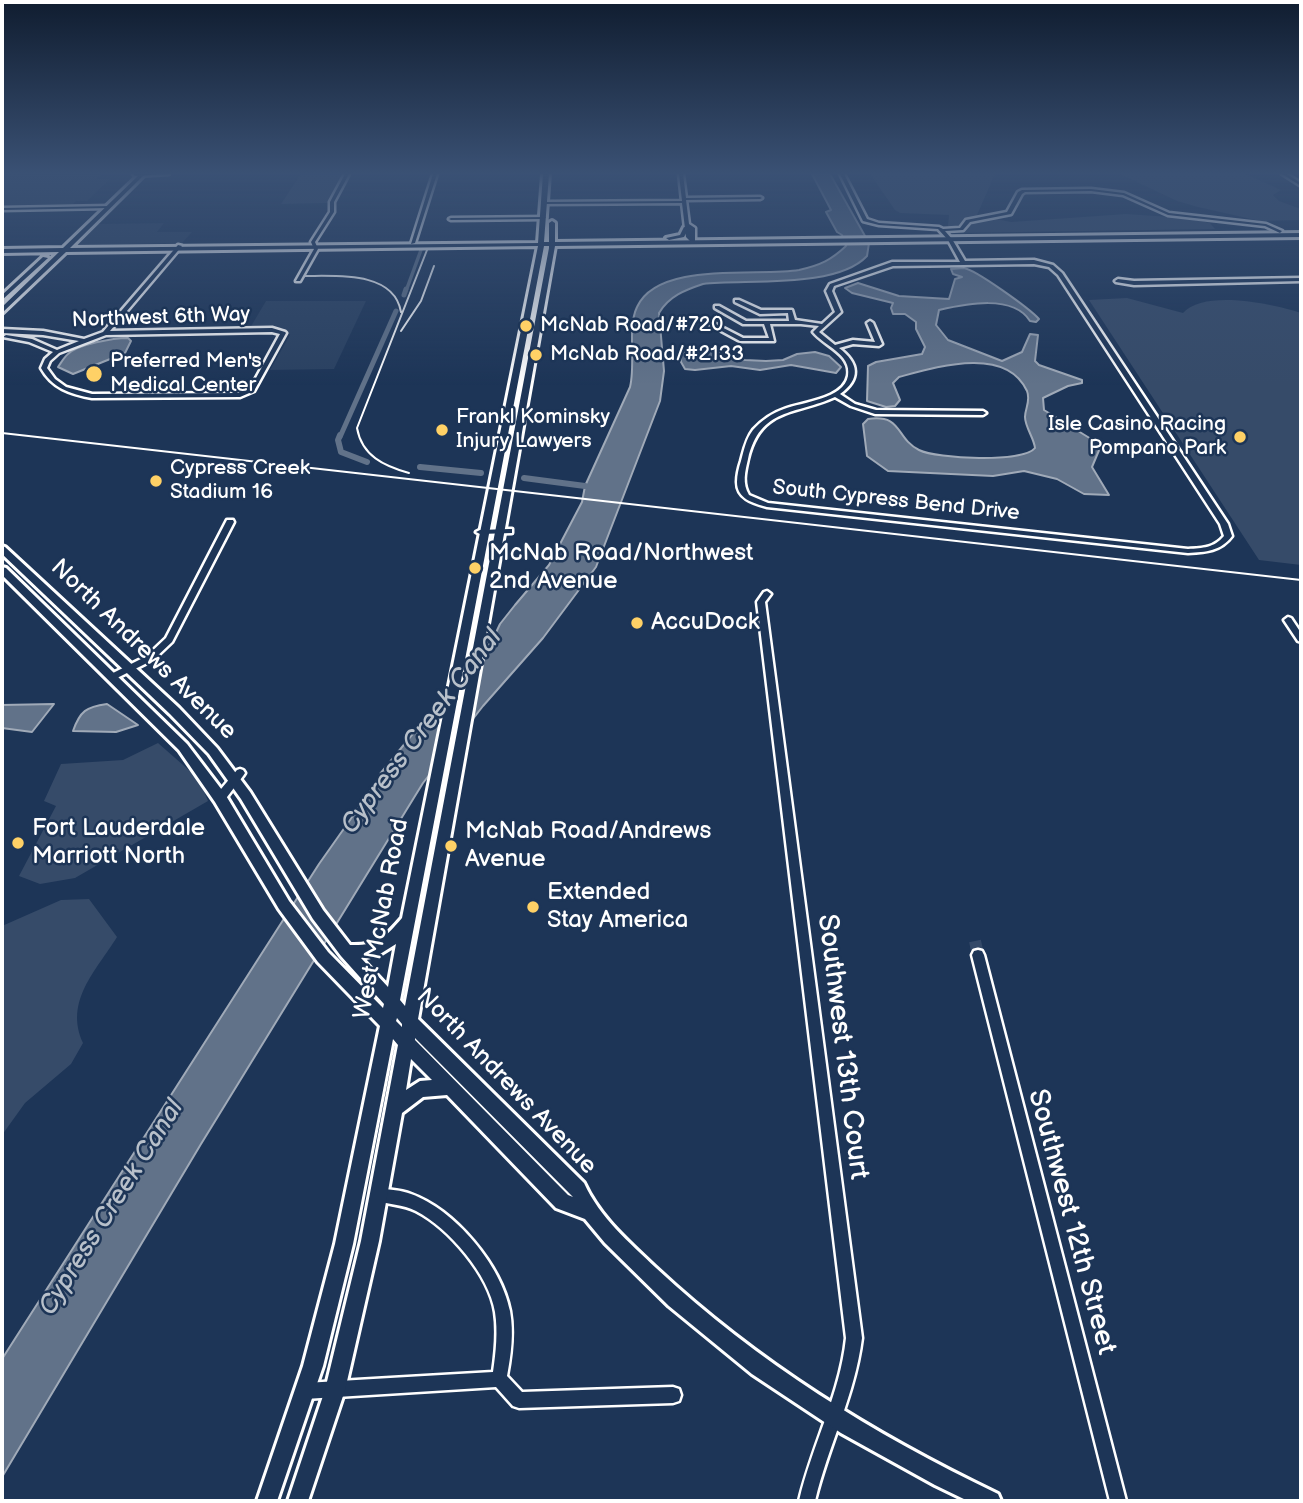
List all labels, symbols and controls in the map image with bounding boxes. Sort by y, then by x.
street label: Northwest 6th Way [72,302,250,334]
place label: McNab Road/#720 [540,313,723,339]
marker: McNab Road/#720 [518,318,534,334]
place label: McNab Road/#2133 [550,342,744,368]
marker: McNab Road/#2133 [528,347,544,363]
place label: Preferred Men's Medical Center [110,349,262,399]
marker: Preferred Men's Medical Center [84,364,104,384]
place label: Frankl Kominsky Injury Lawyers [456,405,610,455]
place label: Isle Casino Racing Pompano Park [1048,412,1226,462]
marker: Frankl Kominsky Injury Lawyers [434,422,450,438]
marker: Isle Casino Racing Pompano Park [1232,429,1248,445]
place label: Cypress Creek Stadium 16 [170,456,310,506]
marker: Cypress Creek Stadium 16 [148,473,164,489]
street label: South Cypress Bend Drive [771,475,1021,527]
place label: McNab Road/Northwest 2nd Avenue [489,540,753,596]
street label: North Andrews Avenue [44,554,242,746]
marker: McNab Road/Northwest 2nd Avenue [467,560,483,576]
place label: AccuDock [651,609,759,637]
marker: AccuDock [629,615,645,631]
water label: Cypress Creek Canal [335,623,509,841]
place label: Fort Lauderdale Marriott North [32,815,205,871]
street label: West McNab Road [348,816,416,1022]
place label: McNab Road/Andrews Avenue [465,818,711,874]
marker: Fort Lauderdale Marriott North [10,835,26,851]
marker: McNab Road/Andrews Avenue [443,838,459,854]
place label: Extended Stay America [547,879,688,935]
marker: Extended Stay America [525,899,541,915]
street label: Southwest 13th Court [809,912,875,1182]
street label: North Andrews Avenue [410,983,602,1181]
street label: Southwest 12th Street [1019,1086,1123,1358]
water label: Cypress Creek Canal [33,1094,191,1322]

